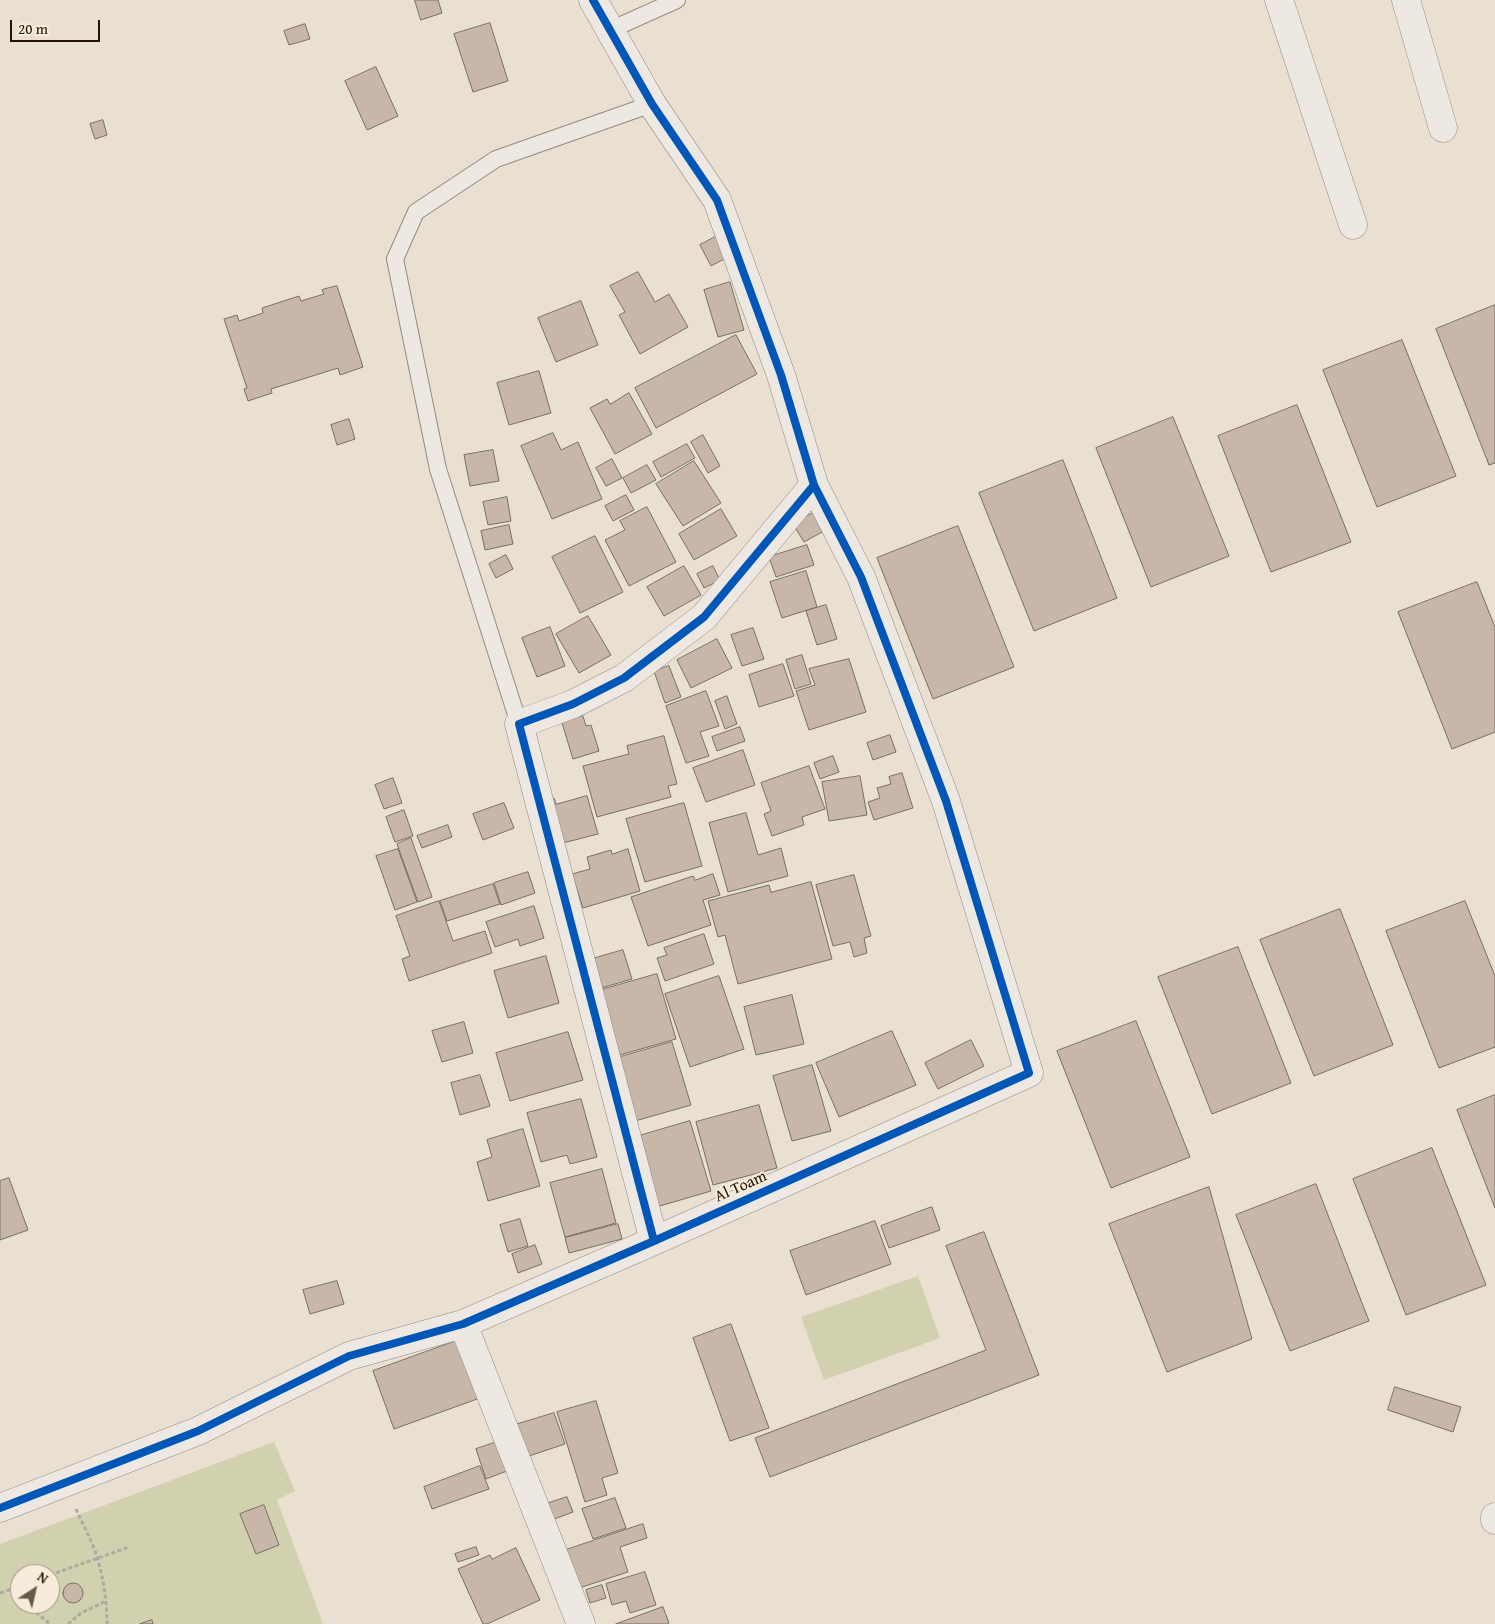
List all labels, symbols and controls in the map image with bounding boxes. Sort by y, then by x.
scale bar [12,10,102,42]
text: 20 m [18,18,48,39]
street label: Al Toam [712,1167,770,1207]
north arrow [10,1564,60,1614]
text: N [33,1567,53,1588]

